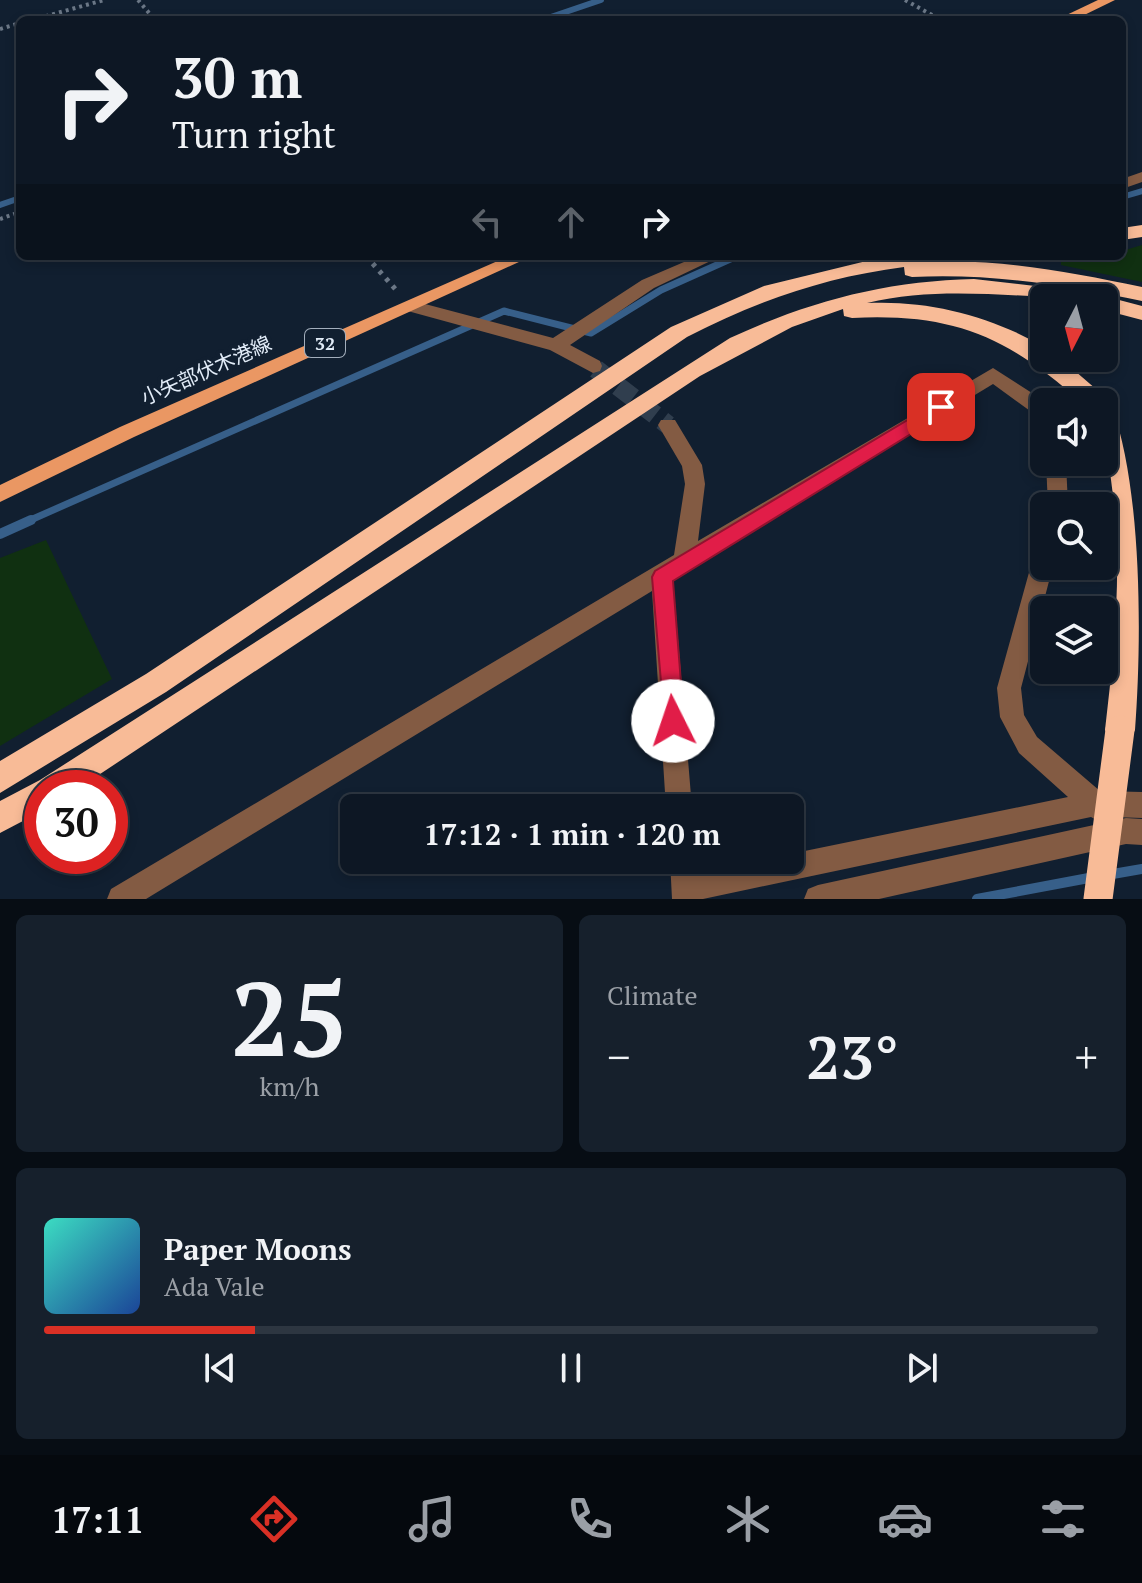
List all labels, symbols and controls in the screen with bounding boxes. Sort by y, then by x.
text: 30 m [172,40,302,114]
icon: right [40,48,144,152]
text: Turn right [172,111,336,158]
icon: left [465,200,509,244]
icon: ahead [549,200,593,244]
icon: right [633,200,677,244]
north arrow [1030,284,1118,372]
map controls [1030,284,1118,684]
street label: 小矢部伏木港線 [137,329,275,411]
road number: 32 [305,329,345,357]
pin [907,373,975,441]
icon: arrive [919,385,963,429]
button: sound [1030,388,1118,476]
button: search [1030,492,1118,580]
button: layers [1030,596,1118,684]
position arrow [631,679,715,763]
speed limit sign: 30 [24,770,128,874]
text: 17:12 · 1 min · 120 m [424,814,720,854]
text: 25 [231,948,348,1086]
text: Climate [607,978,698,1012]
text: 23° [806,1017,899,1096]
text: − [607,1027,630,1086]
text: + [1075,1027,1098,1086]
text: km/h [259,1069,320,1103]
text: Paper Moons [164,1229,352,1269]
text: Ada Vale [164,1269,265,1303]
icon: previous [198,1346,242,1390]
icon: pause [549,1346,593,1390]
icon: next [900,1346,944,1390]
icon: directions [246,1491,302,1547]
icon: music [404,1491,460,1547]
icon: phone [562,1491,618,1547]
icon: climate [720,1491,776,1547]
icon: car [877,1491,933,1547]
icon: filters [1035,1491,1091,1547]
text: 17:11 [51,1496,145,1543]

